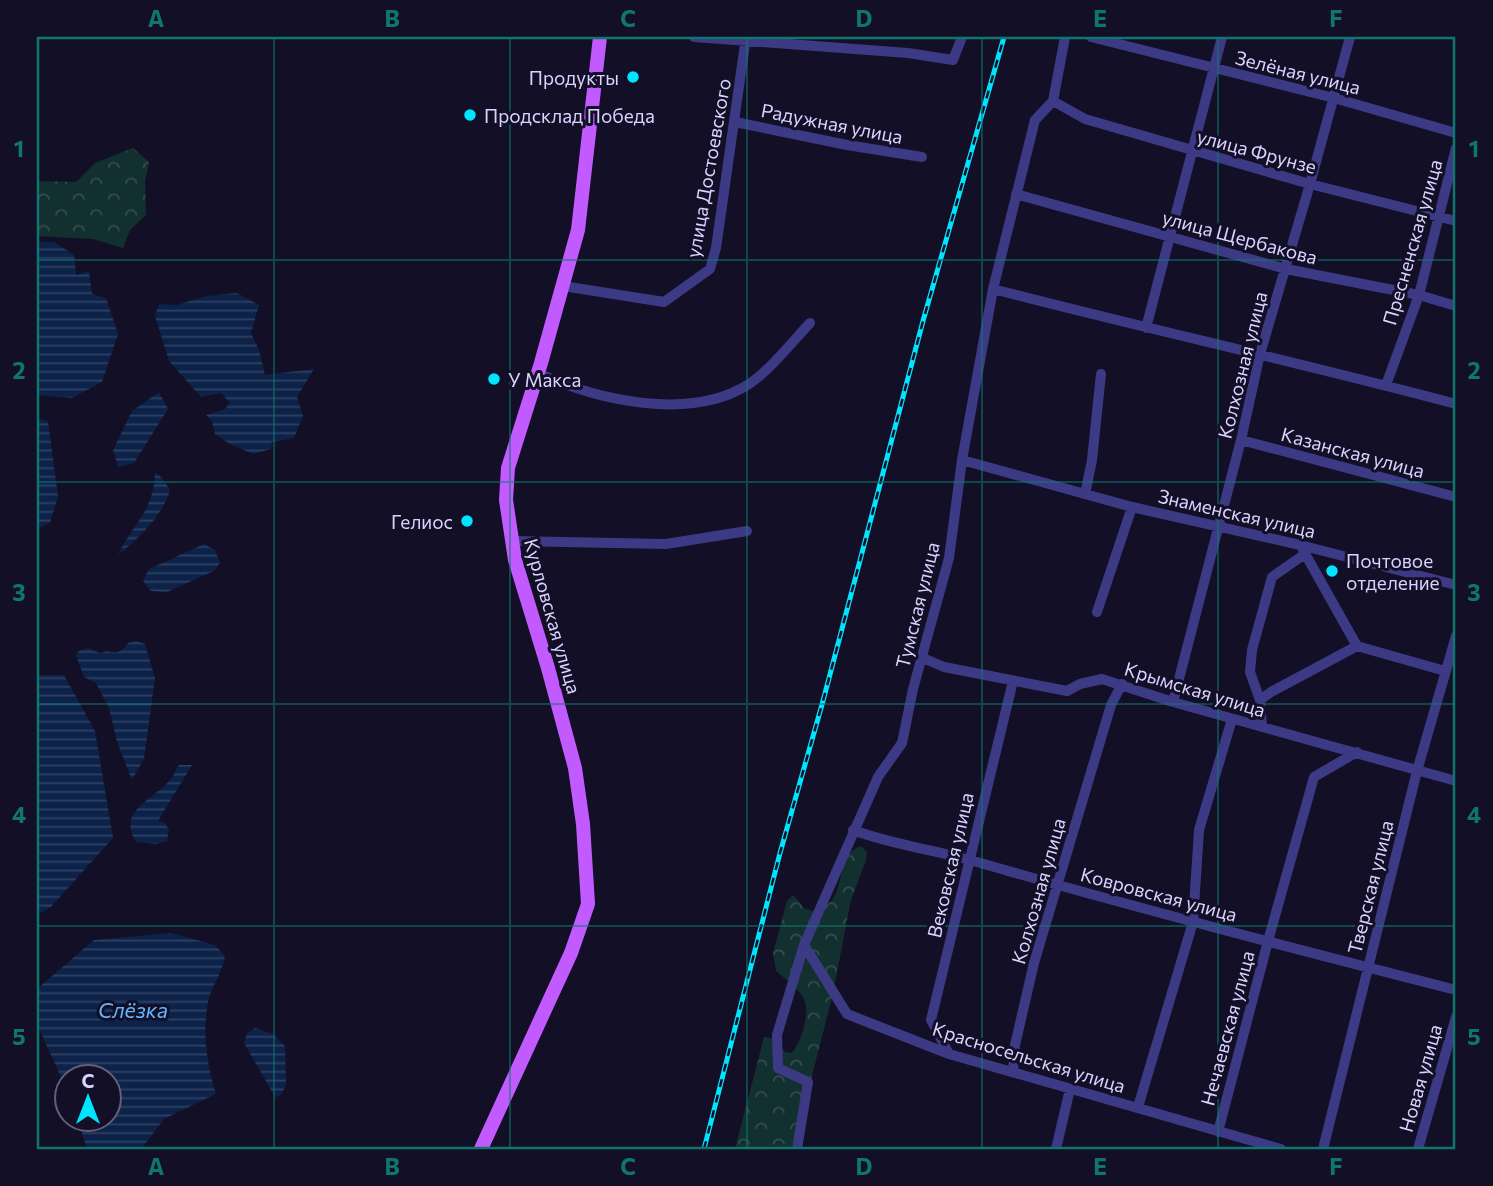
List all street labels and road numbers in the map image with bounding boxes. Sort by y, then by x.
street label: Зелёная улица [1233,45,1363,99]
street label: улица Достоевского [681,77,735,259]
street label: Радужная улица [759,98,905,148]
street label: улица Фрунзе [1195,124,1319,178]
street label: Пресненская улица [1377,156,1447,328]
street label: улица Щербакова [1160,205,1320,269]
street label: Колхозная улица [1213,289,1271,441]
street label: Казанская улица [1279,422,1427,482]
street label: Знаменская улица [1156,484,1318,542]
street label: Курловская улица [520,536,586,696]
street label: Тумская улица [890,540,944,670]
street label: Крымская улица [1122,657,1268,721]
street label: Вековская улица [922,790,978,940]
street label: Колхозная улица [1006,815,1070,967]
street label: Тверская улица [1342,818,1398,956]
street label: Ковровская улица [1078,862,1240,926]
street label: Нечаевская улица [1195,948,1259,1108]
street label: Красносельская улица [930,1017,1128,1097]
street label: Новая улица [1394,1021,1446,1135]

